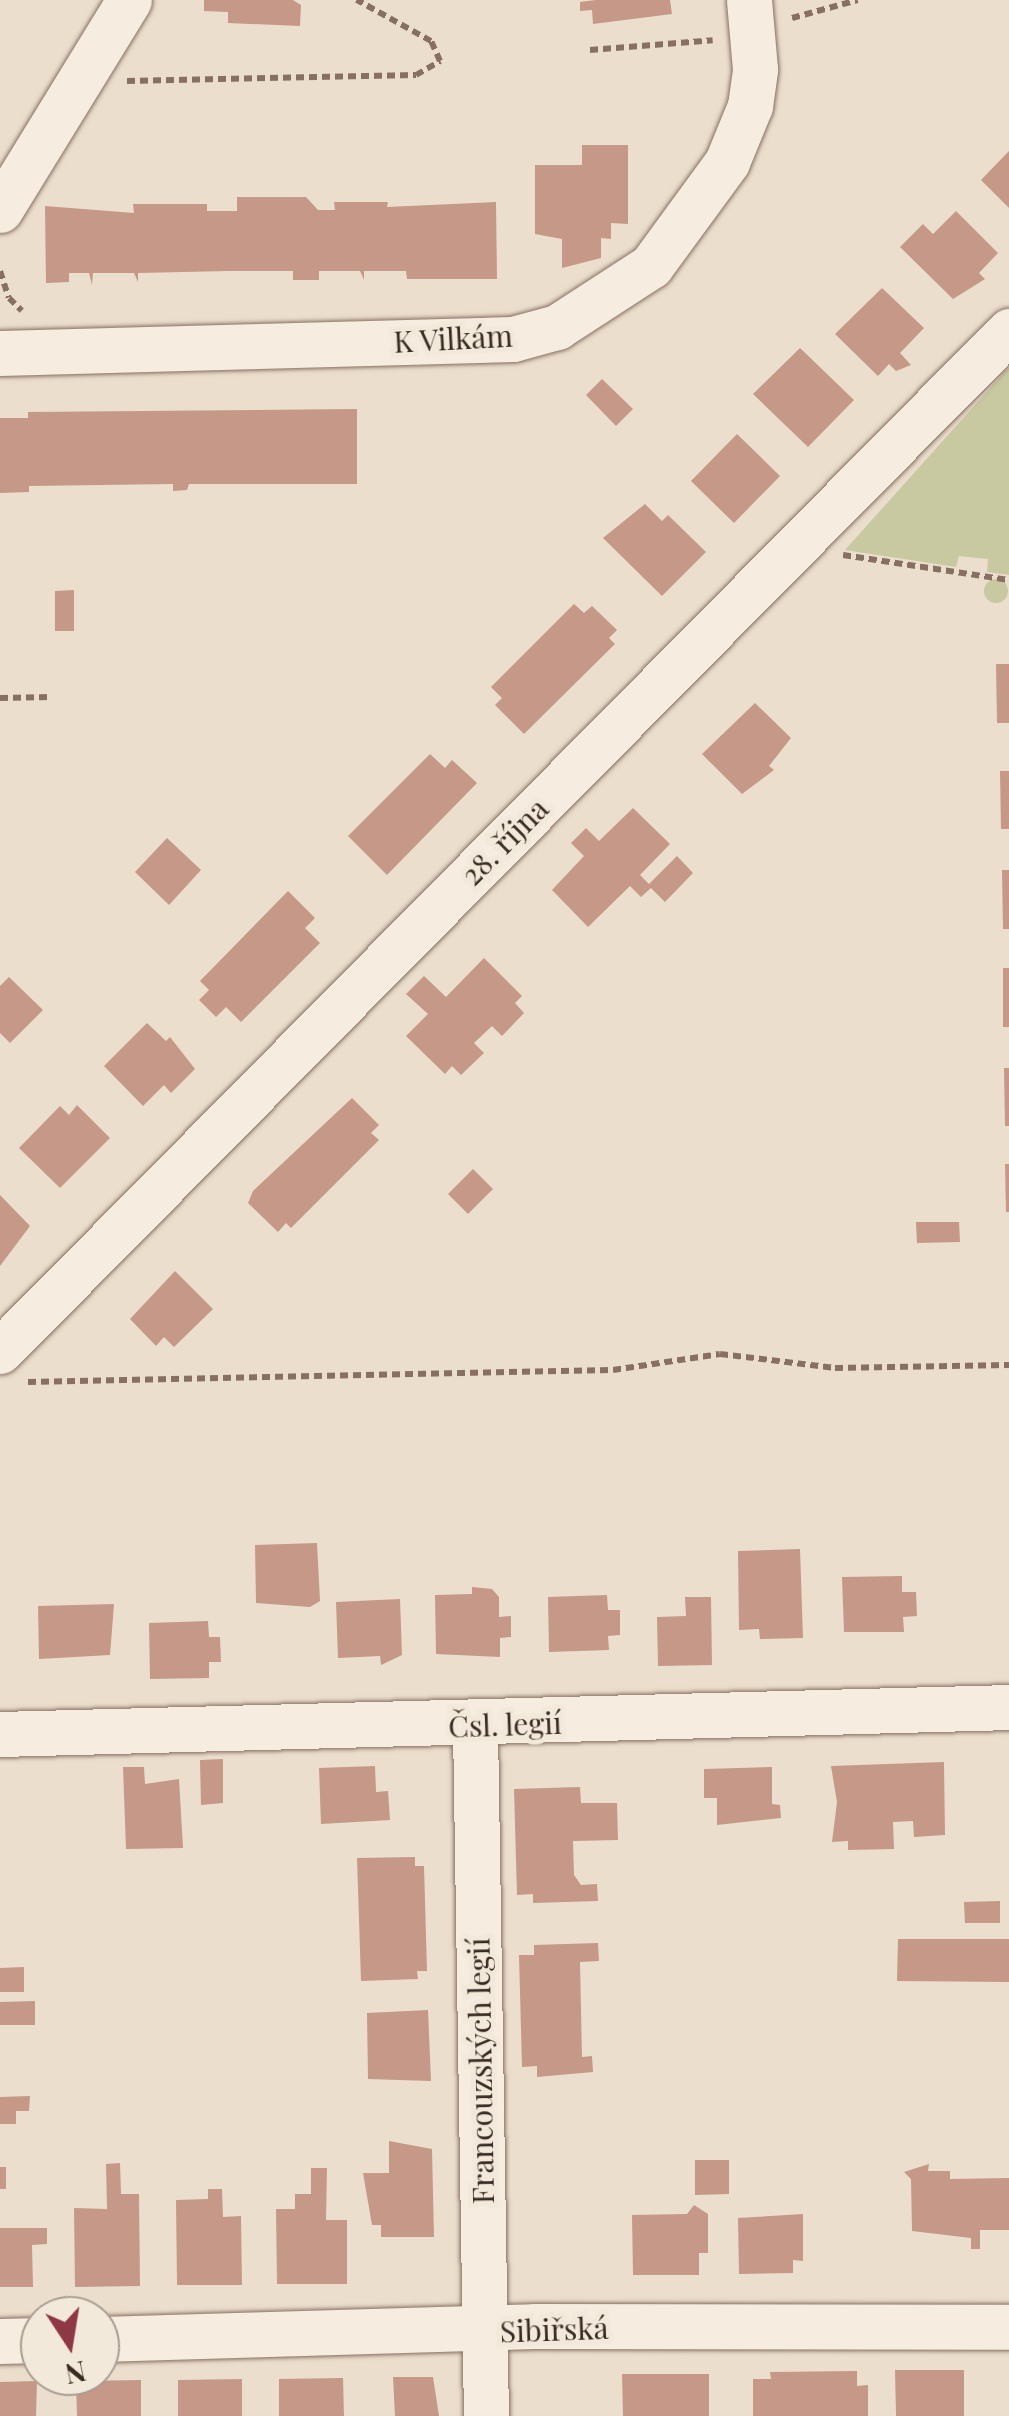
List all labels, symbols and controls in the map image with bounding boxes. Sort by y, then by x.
street label: K Vilkám [392,317,514,359]
street label: 28. října [453,790,555,892]
street label: Čsl. legií [447,1704,563,1744]
street label: Francouzských legií [460,1937,500,2205]
north arrow [20,2296,120,2396]
street label: Sibiřská [499,2309,609,2349]
text: N [62,2354,90,2394]

